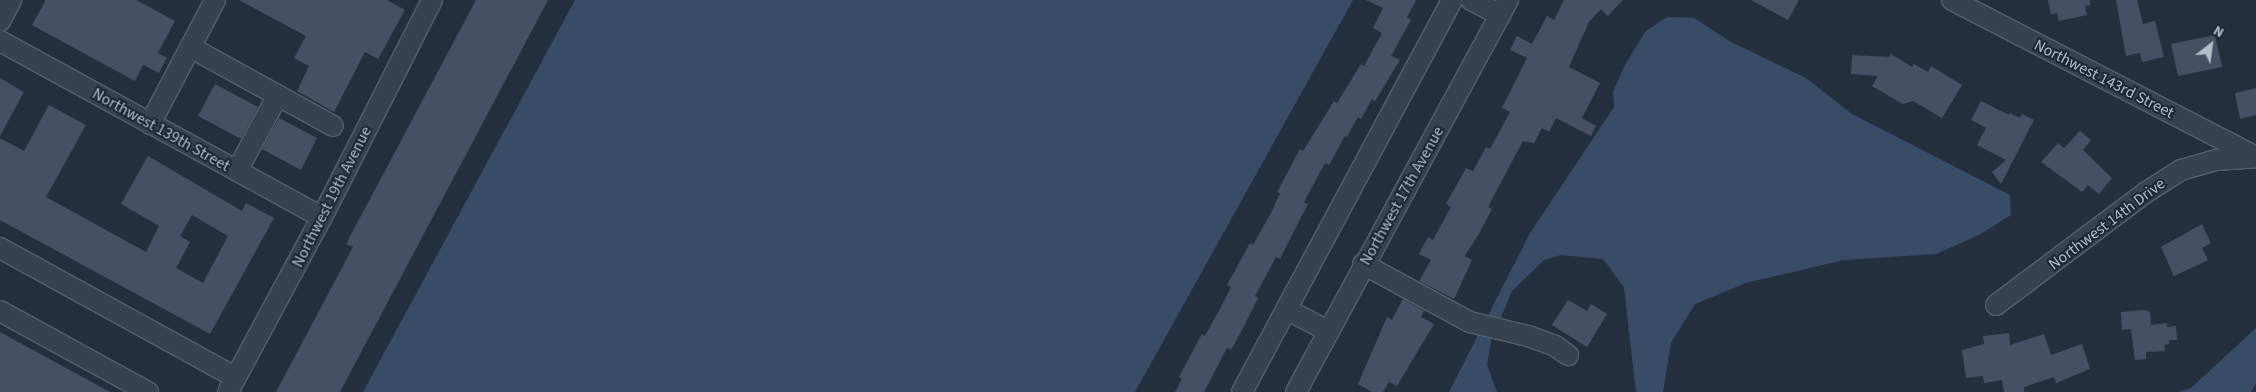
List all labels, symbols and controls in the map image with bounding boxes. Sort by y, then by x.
north arrow [2186,20,2236,70]
text: N [2209,21,2228,43]
street label: Northwest 143rd Street [2031,35,2177,123]
street label: Northwest 139th Street [89,84,233,176]
street label: Northwest 19th Avenue [288,123,376,271]
street label: Northwest 17th Avenue [1356,123,1448,269]
street label: Northwest 14th Drive [2045,174,2169,274]

